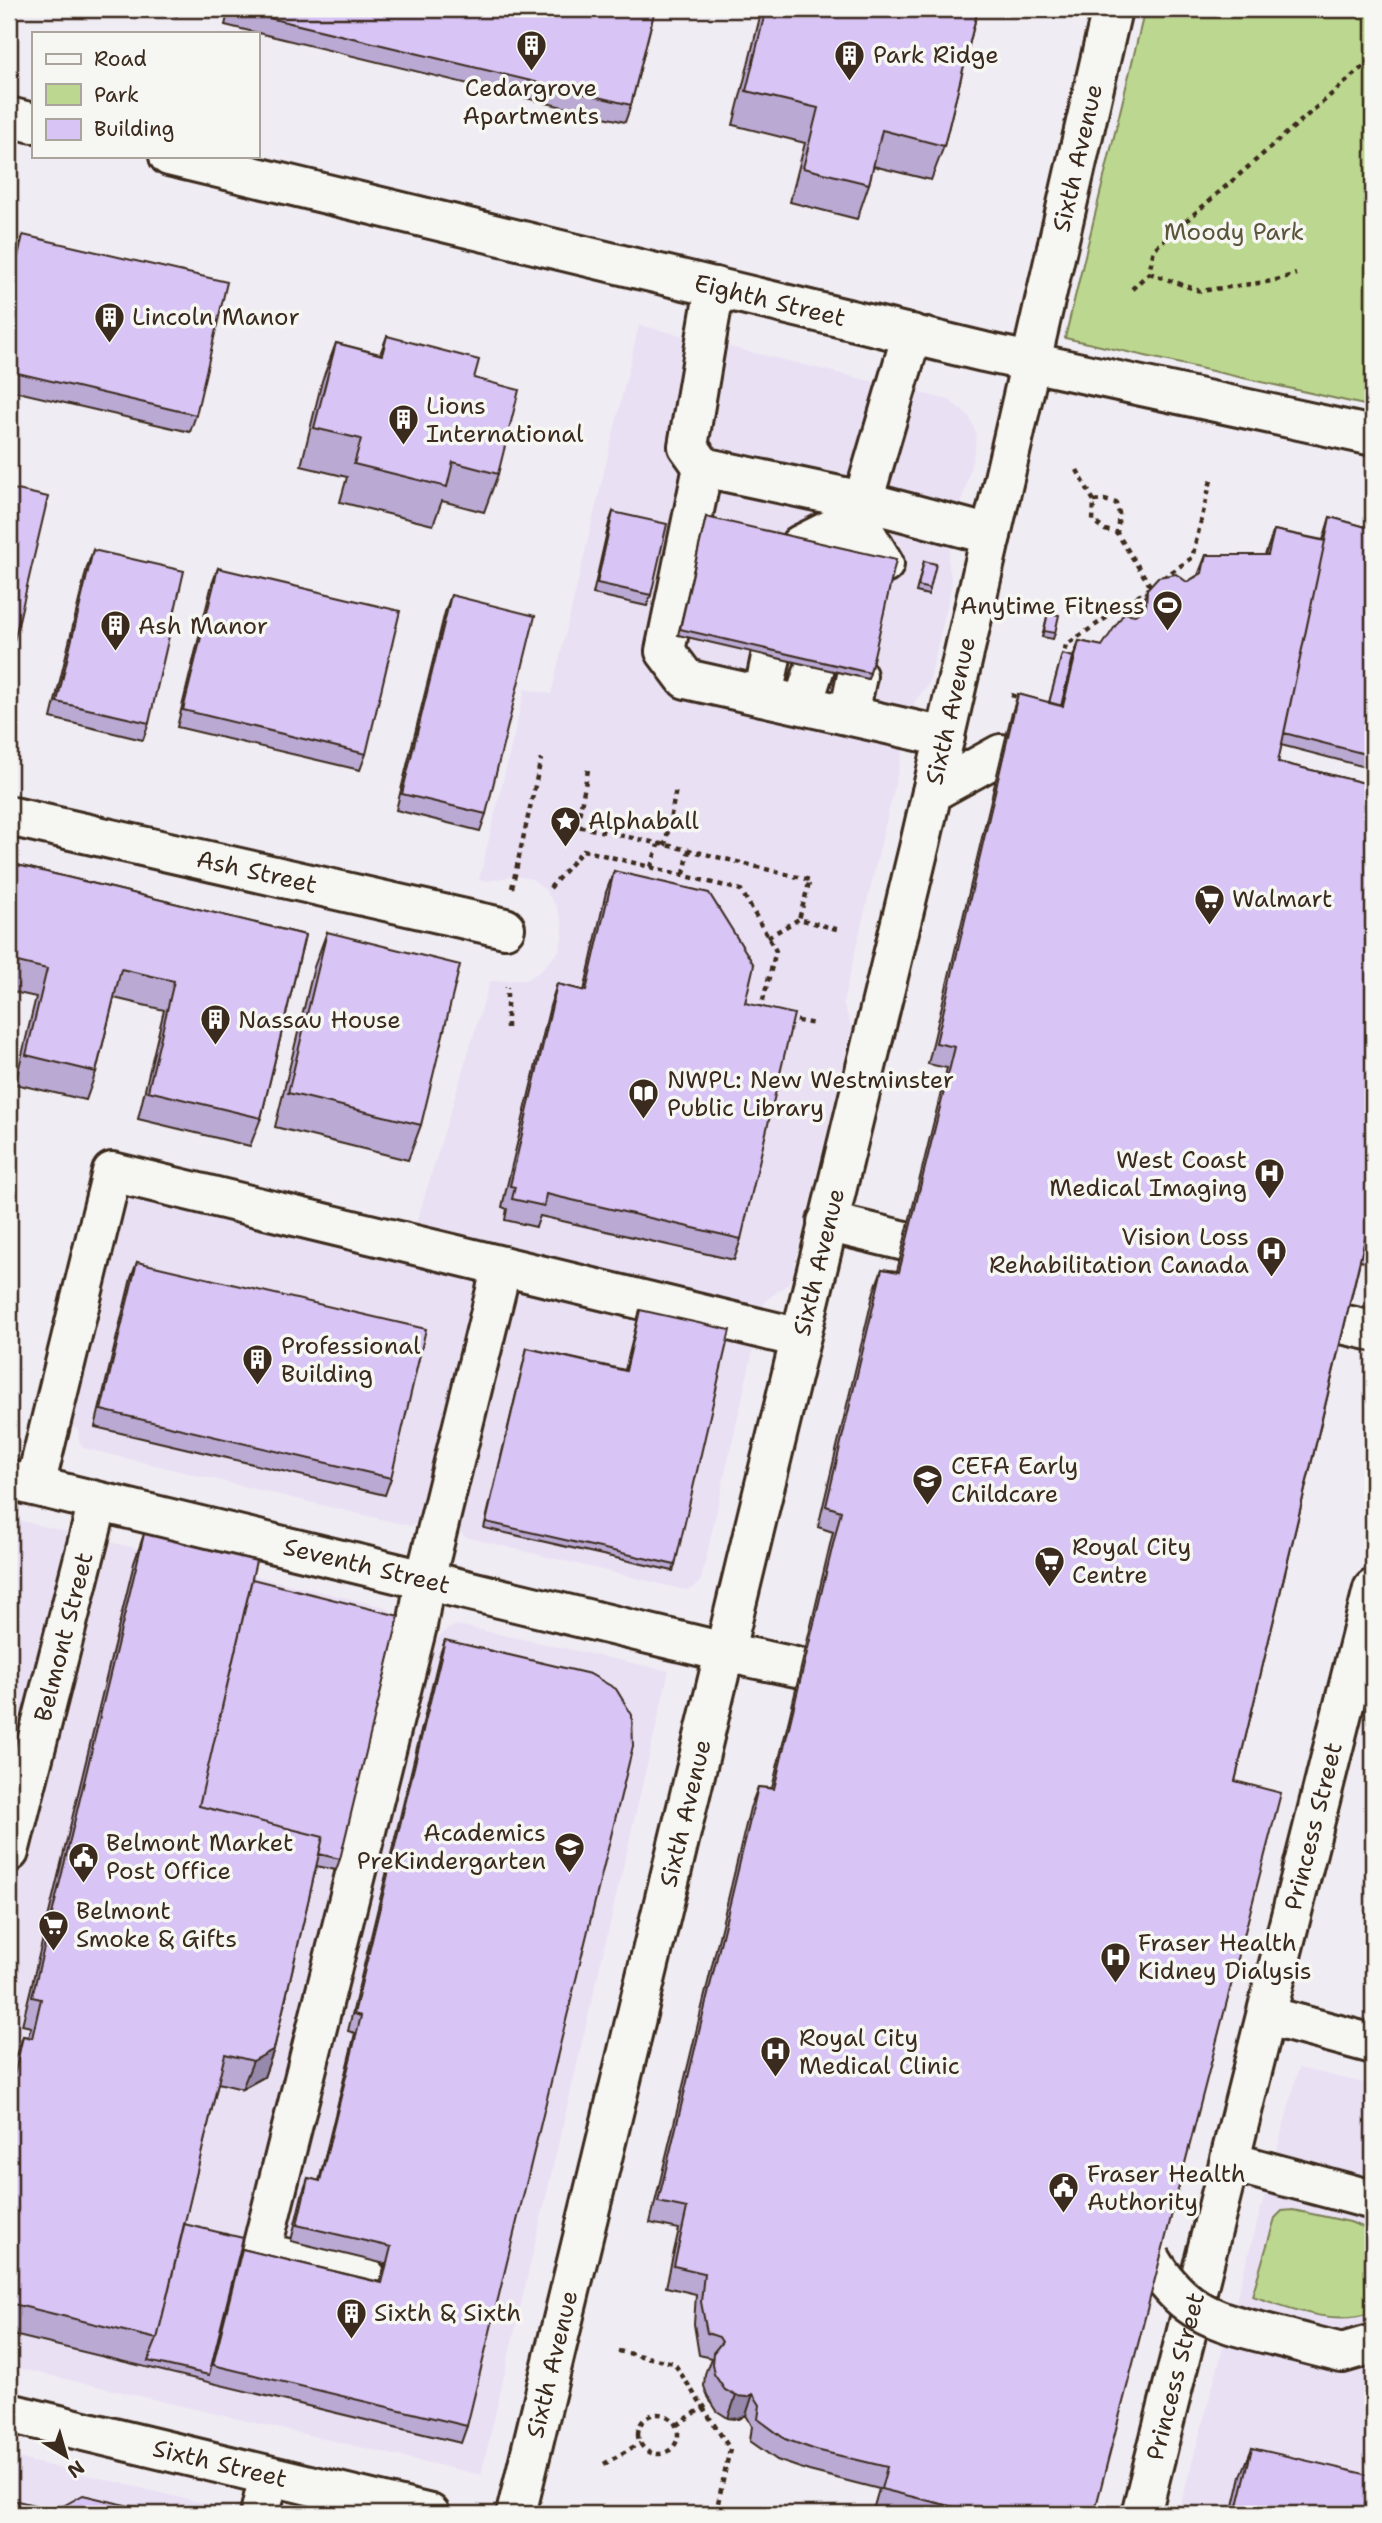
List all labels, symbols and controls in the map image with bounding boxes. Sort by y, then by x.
building icon: Cedargrove Apartments [514,29,548,73]
legend [32,32,259,158]
building icon: Park Ridge [833,38,867,82]
place label: Park Ridge [873,39,999,71]
text: Road [94,45,147,73]
place label: Cedargrove Apartments [462,72,600,132]
text: Park [94,81,139,109]
street label: Sixth Avenue [1045,81,1110,235]
text: Building [94,115,174,143]
park label: Moody Park [1164,216,1304,248]
street label: Eighth Street [691,267,849,334]
building icon: Lincoln Manor [92,300,126,344]
place label: Lincoln Manor [132,301,300,333]
place label: Lions International [426,390,584,450]
building icon: Lions International [386,403,420,447]
sports icon: Anytime Fitness [1151,589,1185,633]
place label: Anytime Fitness [960,590,1145,622]
building icon: Ash Manor [98,609,132,653]
place label: Ash Manor [138,610,268,642]
street label: Sixth Avenue [918,634,983,788]
place icon: Alphaball [548,804,582,848]
place label: Alphaball [588,805,700,837]
street label: Ash Street [193,843,320,901]
supermarket icon: Walmart [1192,882,1226,926]
place label: Walmart [1232,883,1332,915]
building icon: Nassau House [198,1003,232,1047]
place label: Nassau House [238,1004,401,1036]
place label: NWPL: New Westminster Public Library [667,1064,954,1124]
library icon: NWPL: New Westminster Public Library [627,1077,661,1121]
place label: West Coast Medical Imaging [1049,1144,1247,1204]
hospital icon: West Coast Medical Imaging [1253,1157,1287,1201]
street label: Sixth Avenue [786,1185,852,1339]
place label: Vision Loss Rehabilitation Canada [989,1221,1249,1281]
hospital icon: Vision Loss Rehabilitation Canada [1255,1234,1289,1278]
place label: Professional Building [281,1330,421,1390]
building icon: Professional Building [241,1343,275,1387]
place label: CEFA Early Childcare [951,1450,1078,1510]
school or university icon: CEFA Early Childcare [911,1463,945,1507]
street label: Seventh Street [280,1531,453,1602]
place label: Royal City Centre [1072,1531,1191,1591]
supermarket icon: Royal City Centre [1032,1544,1066,1588]
street label: Belmont Street [27,1549,101,1725]
street label: Sixth Avenue [652,1736,719,1890]
street label: Princess Street [1277,1739,1350,1914]
place label: Academics PreKindergarten [357,1817,546,1877]
place label: Belmont Market Post Office [106,1827,294,1887]
school or university icon: Academics PreKindergarten [552,1830,586,1874]
public building icon: Belmont Market Post Office [66,1840,100,1884]
place label: Belmont Smoke & Gifts [76,1895,237,1955]
supermarket icon: Belmont Smoke & Gifts [36,1908,70,1952]
place label: Fraser Health Kidney Dialysis [1138,1927,1312,1987]
hospital icon: Fraser Health Kidney Dialysis [1098,1940,1132,1984]
place label: Royal City Medical Clinic [799,2022,960,2082]
hospital icon: Royal City Medical Clinic [759,2035,793,2079]
place label: Fraser Health Authority [1087,2158,1246,2218]
public building icon: Fraser Health Authority [1047,2171,1081,2215]
street label: Sixth Avenue [519,2287,585,2441]
street label: Princess Street [1139,2289,1212,2464]
building icon: Sixth & Sixth [334,2296,368,2340]
place label: Sixth & Sixth [374,2297,521,2329]
north arrow [32,2422,102,2492]
street label: Sixth Street [150,2432,290,2495]
text: N [62,2455,89,2484]

